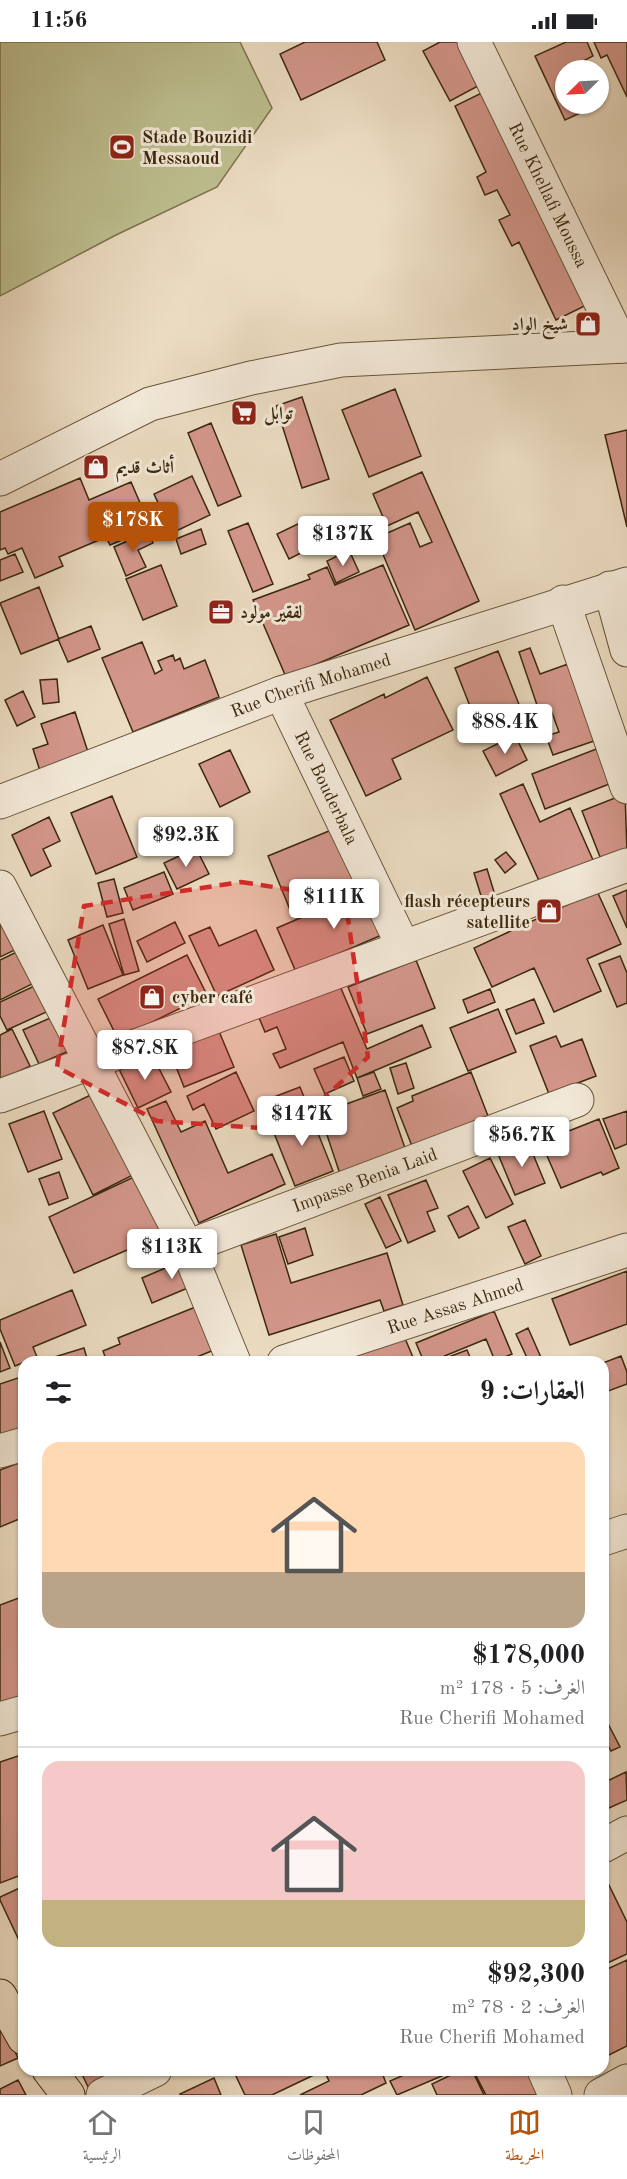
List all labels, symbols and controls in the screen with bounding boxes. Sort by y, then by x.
text: 11:56 [30,10,87,32]
north arrow [555,60,609,114]
map controls [555,60,609,114]
street label: Rue Khellafi Moussa [505,120,590,271]
place label: Stade Bouzidi Messaoud [142,129,252,168]
sports icon: Stade Bouzidi Messaoud [107,132,137,162]
shop icon: شيخ الواد [573,309,603,339]
place label: شيخ الواد [512,316,568,340]
supermarket icon: توابل [229,398,259,428]
place label: توابل [264,405,293,426]
shop icon: أثاث قديم [81,452,111,482]
place label: أثاث قديم [116,454,175,483]
pin: $178K [91,502,175,553]
text: $178K [102,511,164,531]
pin: $137K [301,516,385,567]
text: $137K [312,525,374,545]
office icon: لفقير مولود [206,597,236,627]
place label: لفقير مولود [240,604,302,623]
street label: Rue Cherifi Mohamed [229,651,393,722]
pin: $88.4K [456,704,554,755]
text: $88.4K [471,713,539,733]
street label: Rue Bouderbala [291,728,361,848]
pin: $92.3K [137,817,235,868]
text: $92.3K [152,826,220,846]
pin: $111K [292,879,376,930]
text: $111K [303,888,365,908]
place label: flash récepteurs satellite [404,893,530,932]
shop icon: flash récepteurs satellite [534,896,564,926]
shop icon: cyber café [137,982,167,1012]
place label: cyber café [172,989,253,1007]
pin: $87.8K [96,1030,194,1081]
text: $87.8K [111,1039,179,1059]
pin: $147K [260,1096,344,1147]
text: $147K [271,1105,333,1125]
pin: $56.7K [473,1117,571,1168]
text: $56.7K [488,1126,556,1146]
street label: Impasse Benia Laid [290,1146,440,1216]
pin: $113K [130,1229,214,1280]
text: $113K [141,1238,203,1258]
street label: Rue Assas Ahmed [385,1276,526,1338]
icon: filters [42,1376,75,1409]
text: العقارات: 9 [480,1379,585,1405]
icon: home [260,1481,368,1589]
text: $178,000 [472,1643,585,1669]
text: الغرف: 5 · 178 m² [440,1679,585,1699]
text: Rue Cherifi Mohamed [399,1709,585,1729]
icon: home [260,1800,368,1908]
text: $92,300 [487,1962,585,1988]
text: الغرف: 2 · 78 m² [451,1998,585,2018]
text: Rue Cherifi Mohamed [399,2028,585,2048]
tab: الرئيسية [83,2106,121,2170]
tab: المحفوظات [287,2106,340,2170]
tab: الخريطة [505,2106,544,2170]

